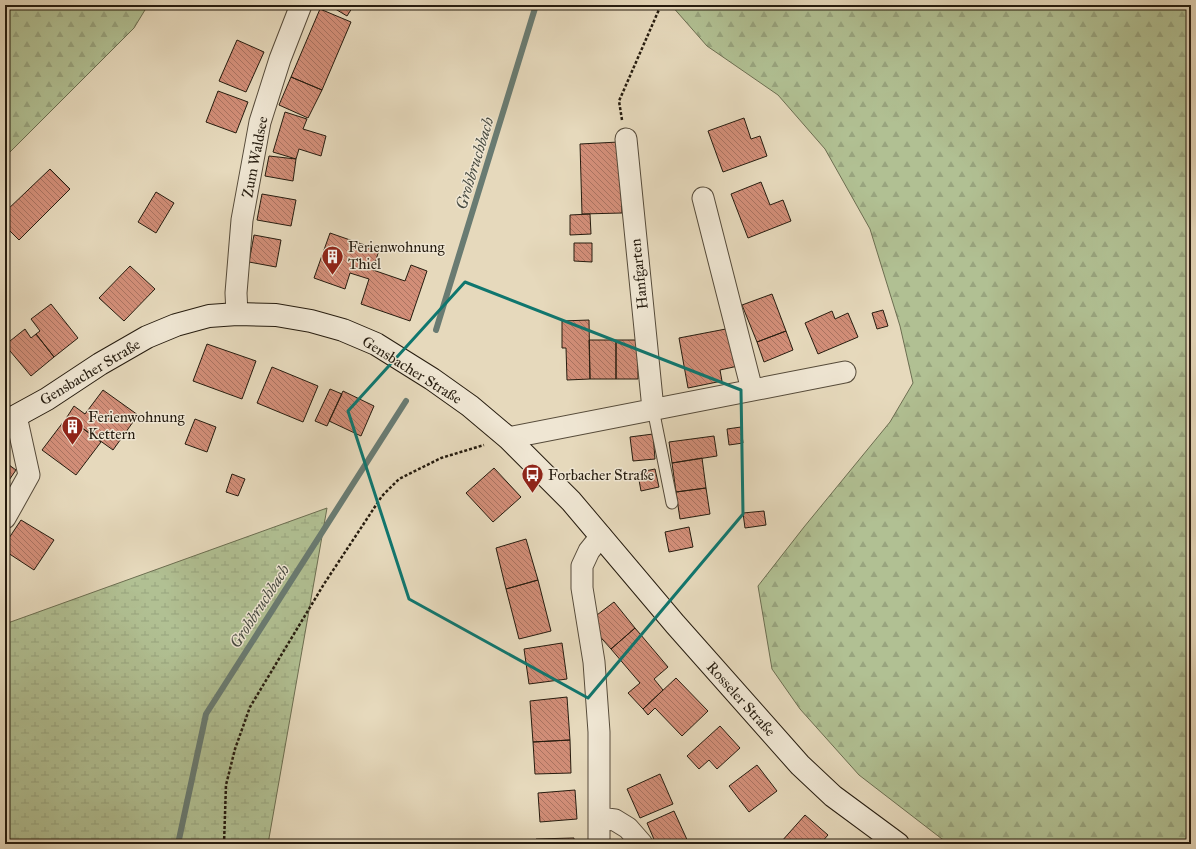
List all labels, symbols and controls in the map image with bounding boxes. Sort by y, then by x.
street label: Zum Waldsee [238,115,272,199]
water label: Grohbruchbach [451,115,498,212]
place label: Ferienwohnung Thiel [348,238,445,273]
street label: Hanfgarten [626,238,652,310]
building icon: Ferienwohnung Thiel [319,243,345,276]
street label: Gensbacher Straße [359,332,465,408]
street label: Gensbacher Straße [36,335,144,409]
place label: Ferienwohnung Kettern [88,408,185,443]
building icon: Ferienwohnung Kettern [59,413,85,446]
bus stop icon: Forbacher Straße [520,462,546,495]
place label: Forbacher Straße [548,466,654,484]
water label: Grohbruchbach [225,561,293,651]
street label: Rosseler Straße [703,658,779,740]

